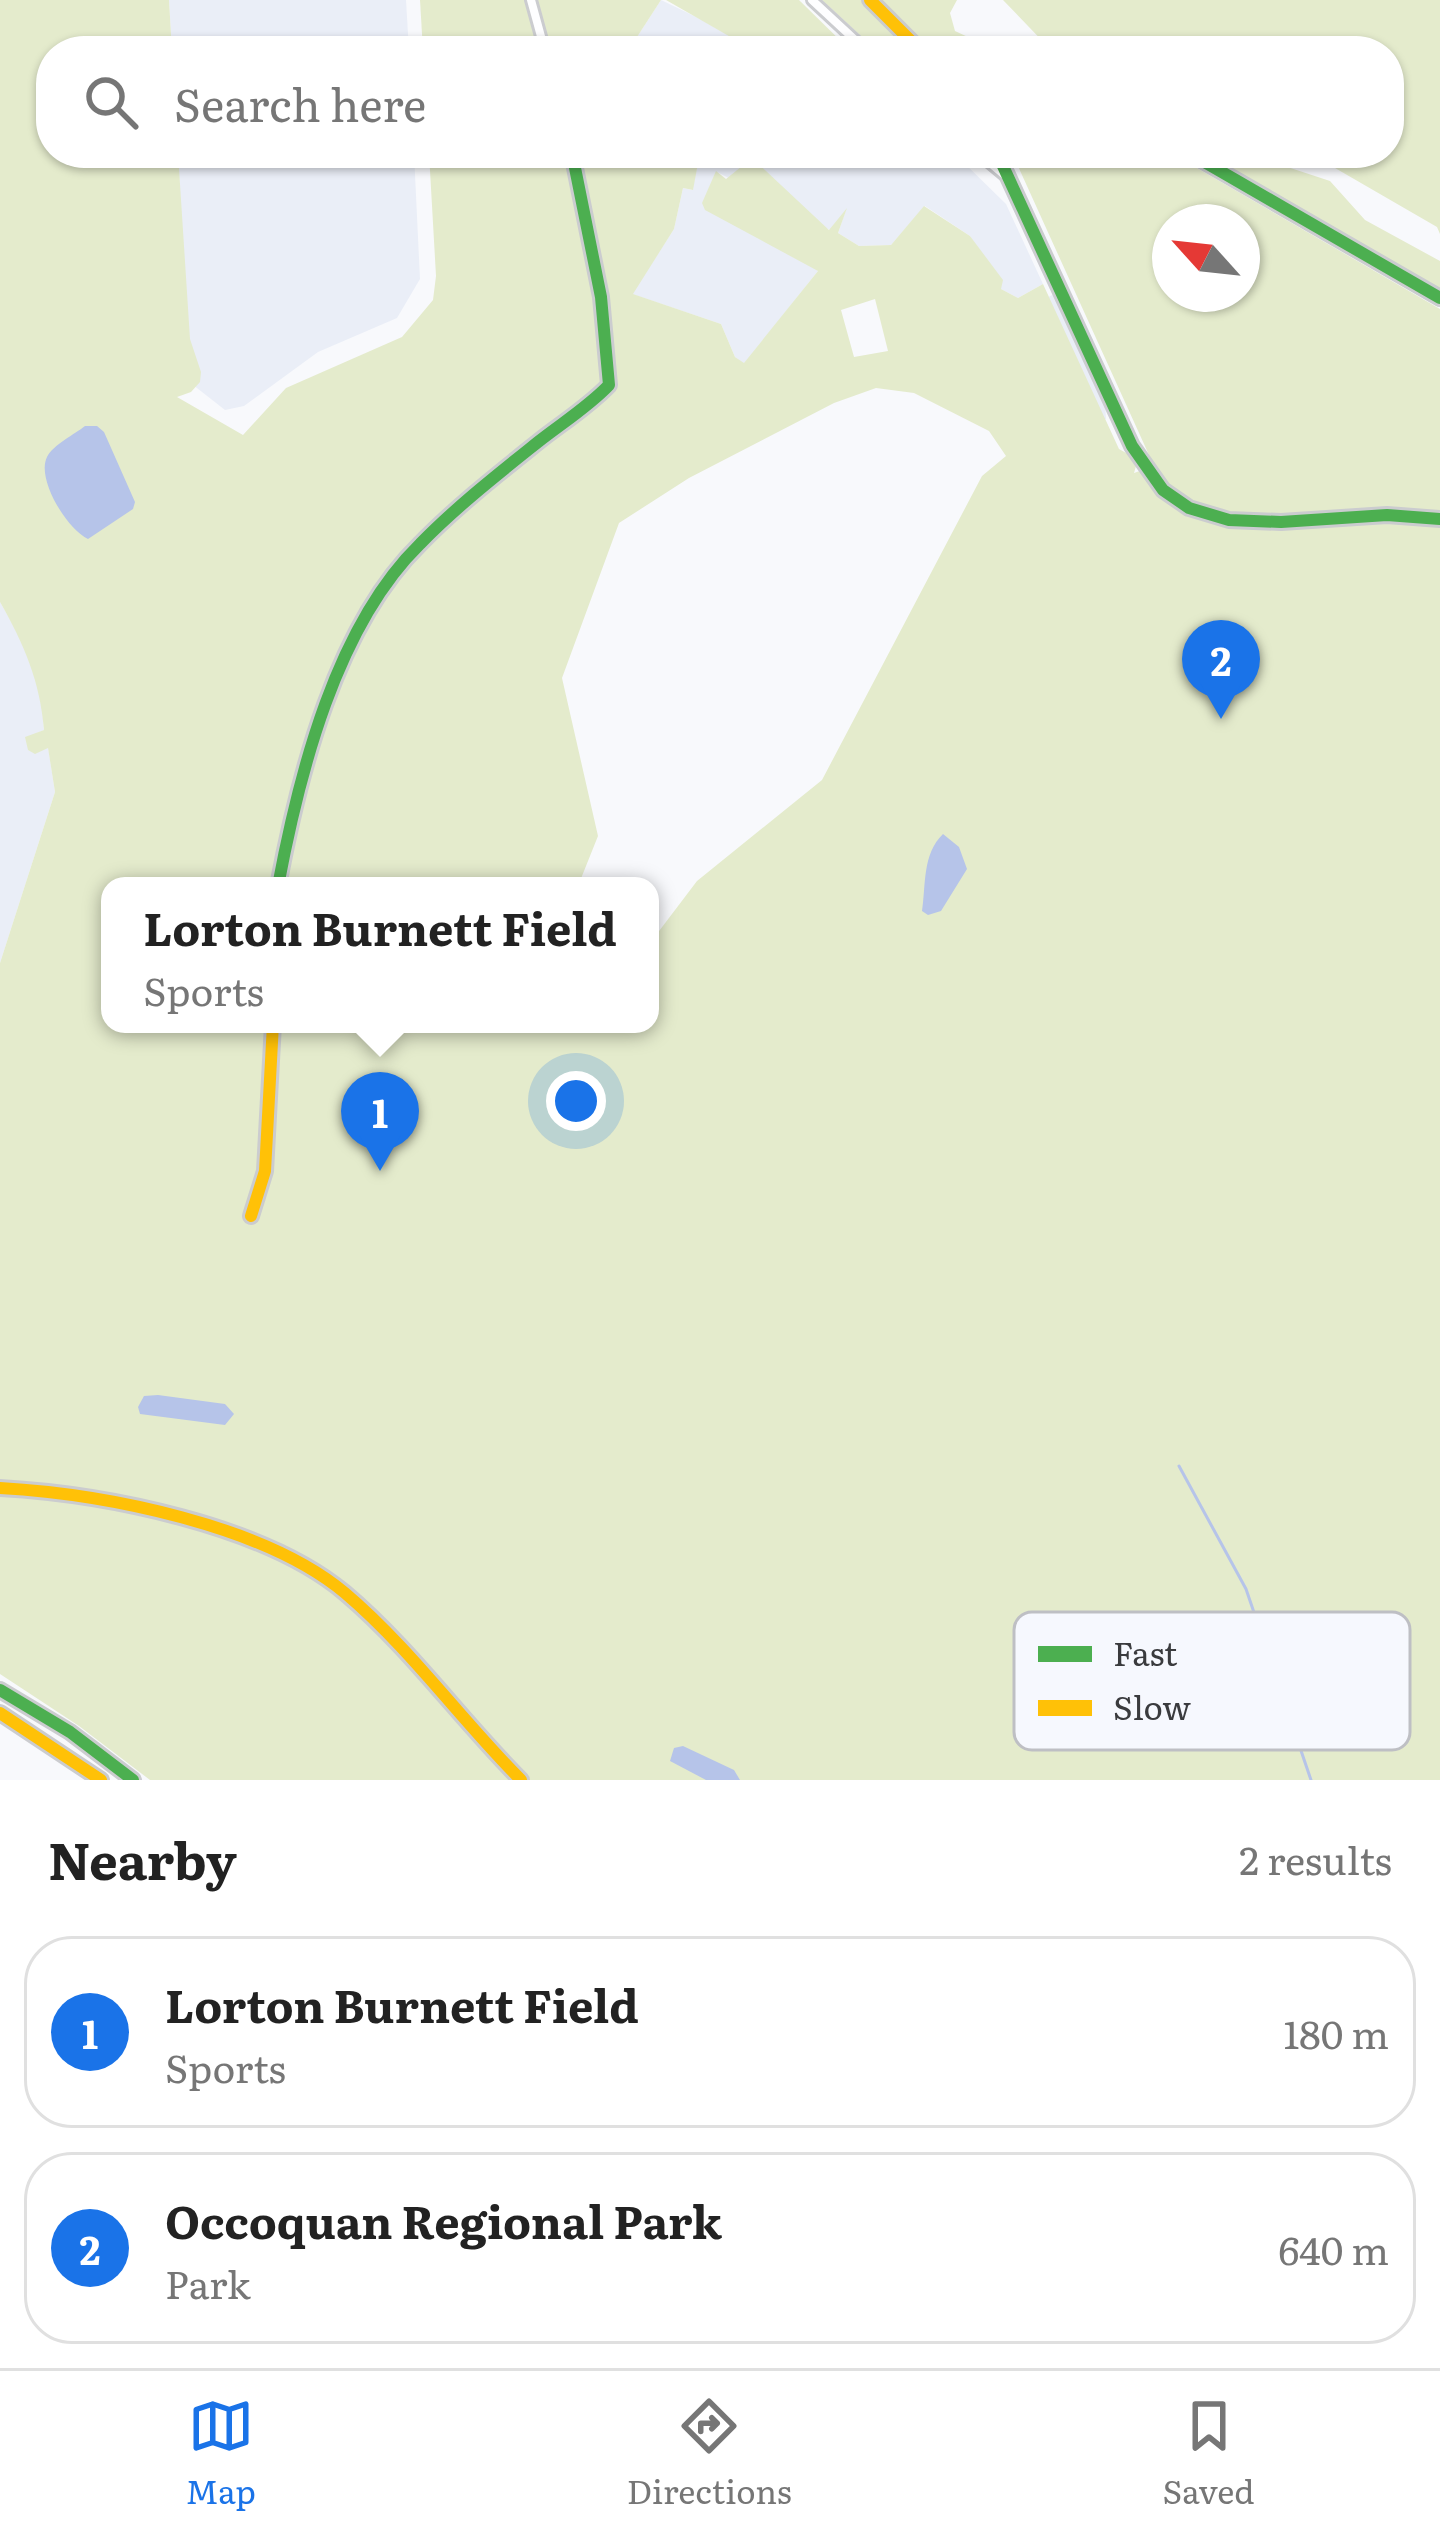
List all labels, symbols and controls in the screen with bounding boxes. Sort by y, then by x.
search box [36,36,1404,168]
icon: search [78,69,144,135]
text: Search here [174,69,426,136]
north arrow [1152,204,1260,312]
pin: 2 [1182,620,1260,719]
popup [101,877,659,1033]
text: Lorton Burnett Field [143,893,617,960]
text: Sports [143,960,264,1018]
your location [546,1071,606,1131]
pin: 1 [341,1072,419,1171]
legend [1014,1612,1410,1750]
text: Fast [1113,1627,1178,1676]
text: Slow [1113,1681,1191,1730]
text: Nearby [48,1820,237,1896]
text: 2 results [1239,1829,1392,1887]
text: Lorton Burnett Field [165,1970,639,2037]
text: 1 [82,2003,98,2061]
text: 180 m [1283,2003,1389,2061]
text: Sports [165,2037,286,2095]
text: Occoquan Regional Park [165,2186,722,2253]
text: 2 [80,2219,100,2277]
text: 640 m [1278,2219,1389,2277]
text: Park [165,2253,251,2311]
tab: Map [185,2393,256,2514]
tab: Directions [627,2393,792,2514]
tab: Saved [1163,2393,1255,2514]

